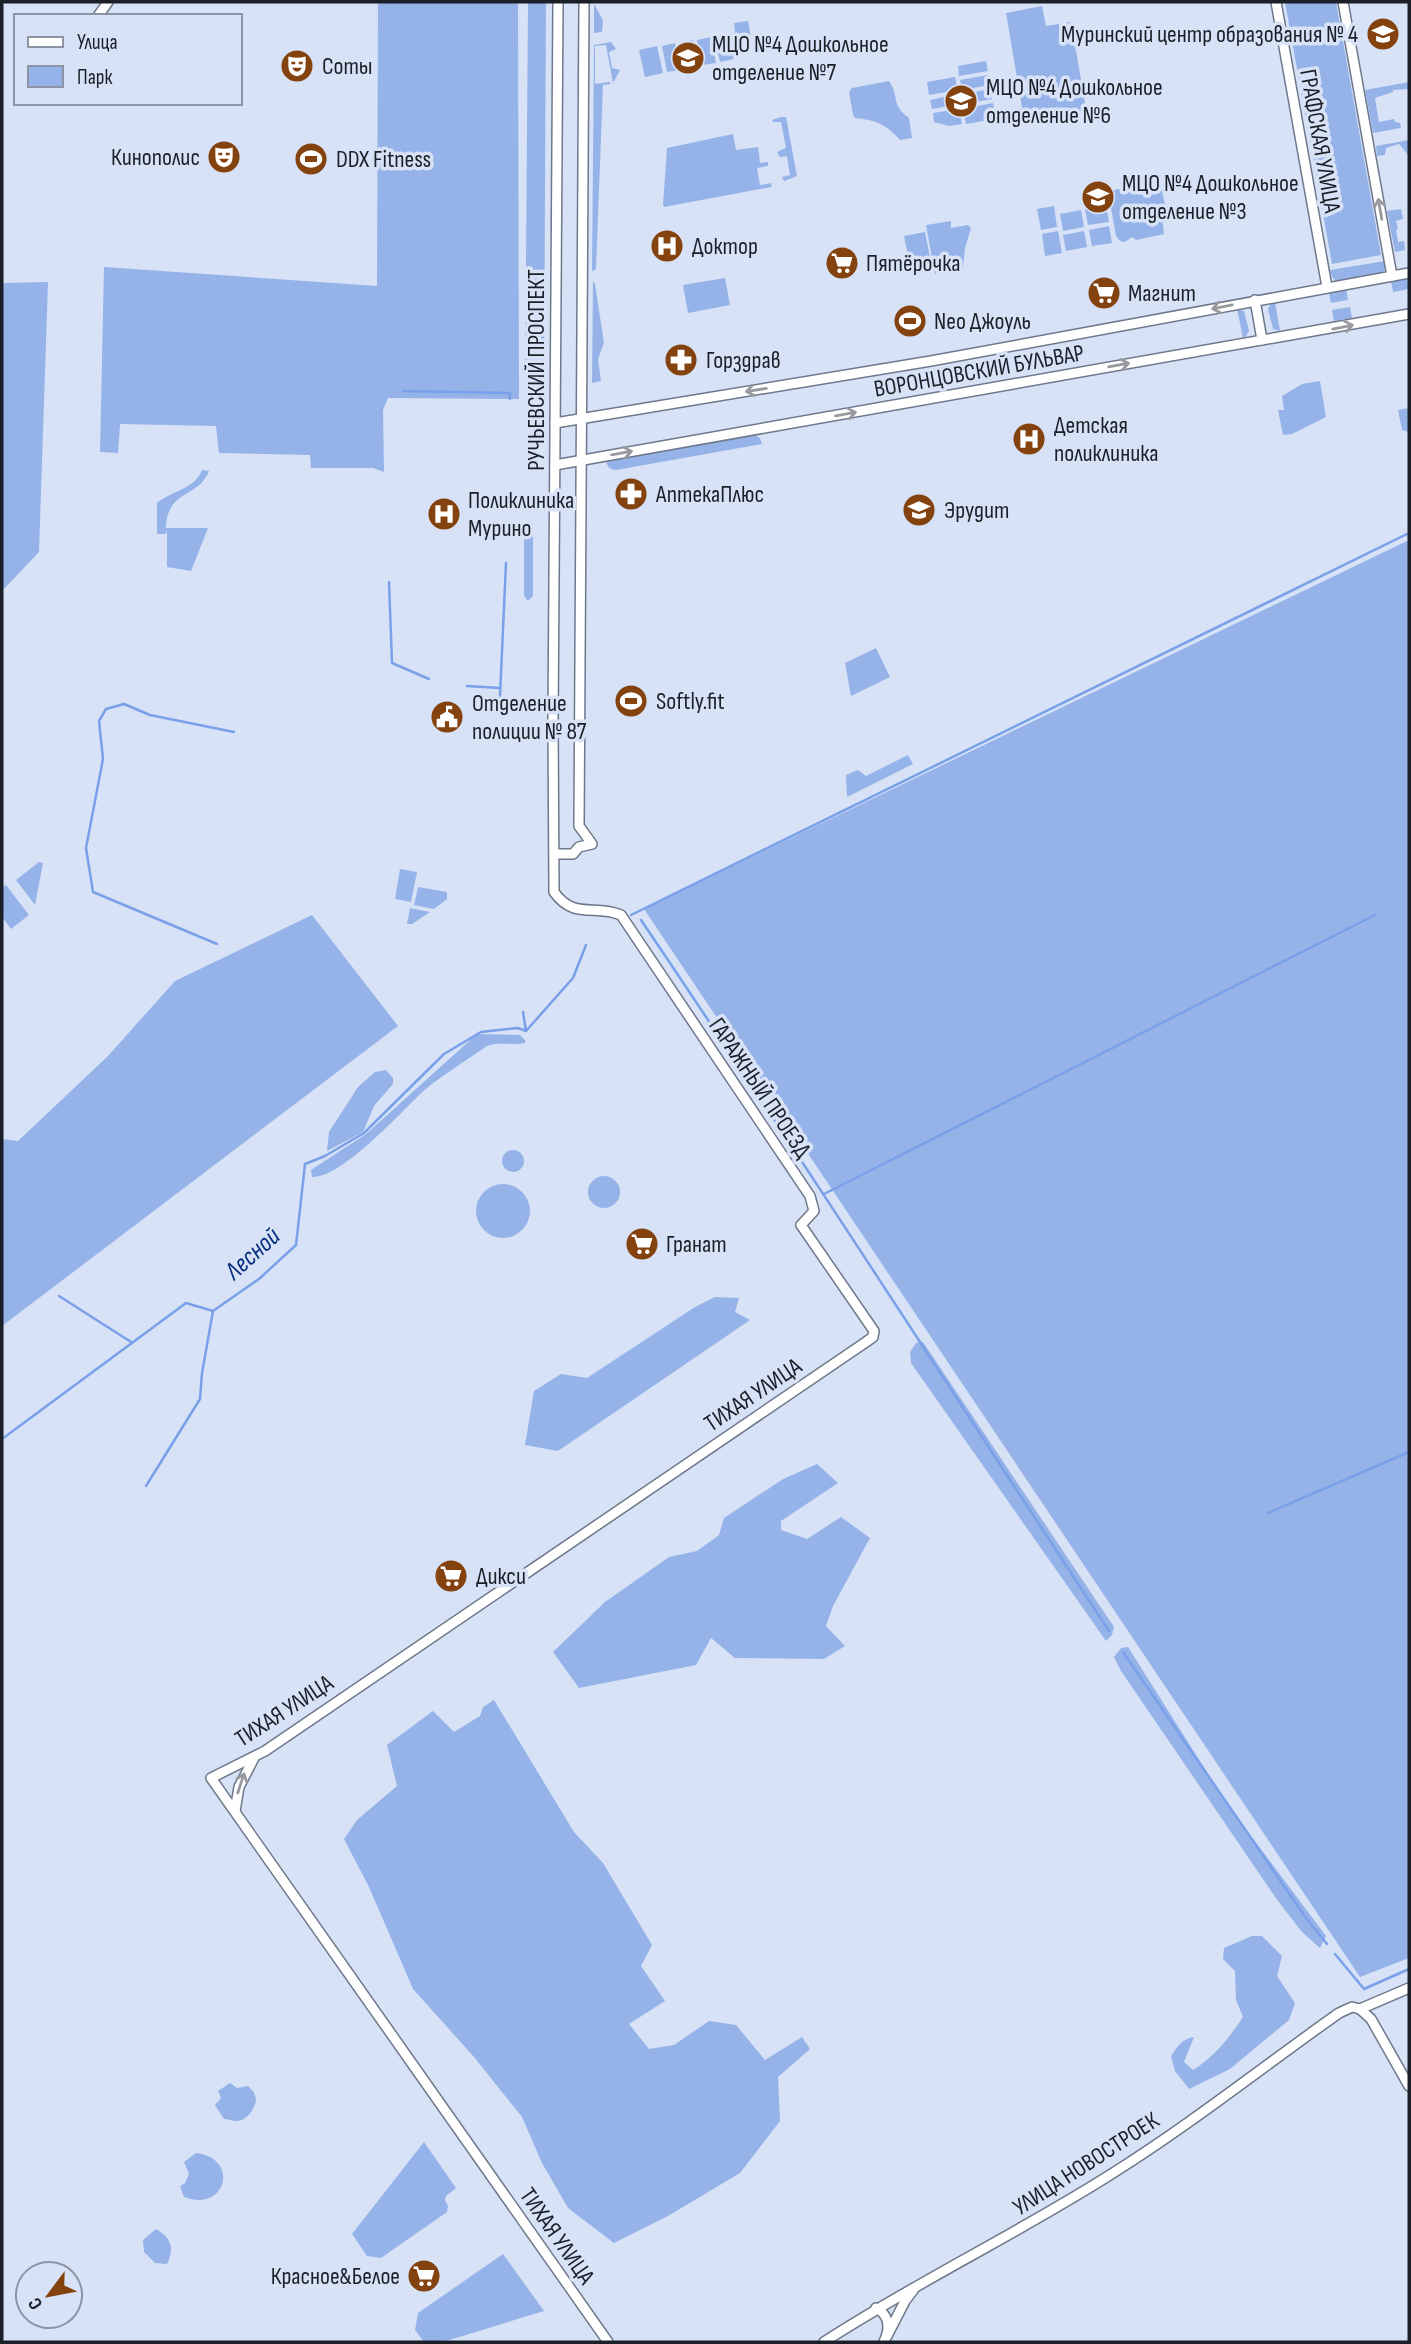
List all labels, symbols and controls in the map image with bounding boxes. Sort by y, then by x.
legend [14,14,242,105]
school or university icon: Муринский центр образования № 4 [1364,15,1402,53]
place label: Муринский центр образования № 4 [1061,20,1358,49]
text: Улица [77,30,118,55]
place label: МЦО №4 Дошкольное отделение №7 [712,30,889,87]
school or university icon: МЦО №4 Дошкольное отделение №7 [669,39,707,77]
theatre icon: Соты [278,47,316,85]
place label: Соты [322,52,372,81]
text: Парк [77,65,112,90]
street label: ГРАФСКАЯ УЛИЦА [1293,67,1347,216]
place label: МЦО №4 Дошкольное отделение №6 [986,73,1163,130]
school or university icon: МЦО №4 Дошкольное отделение №6 [942,82,980,120]
theatre icon: Кинополис [205,138,243,176]
sports icon: DDX Fitness [292,140,330,178]
place label: Кинополис [111,143,200,172]
place label: DDX Fitness [336,145,431,174]
place label: МЦО №4 Дошкольное отделение №3 [1122,169,1299,226]
school or university icon: МЦО №4 Дошкольное отделение №3 [1079,178,1117,216]
one-way arrow [1373,198,1386,221]
hospital icon: Доктор [648,227,686,265]
place label: Доктор [692,232,758,261]
supermarket icon: Пятёрочка [823,244,861,282]
place label: Пятёрочка [866,249,960,278]
street label: РУЧЬЕВСКИЙ ПРОСПЕКТ [522,269,551,471]
supermarket icon: Магнит [1085,274,1123,312]
place label: Магнит [1128,279,1196,308]
one-way arrow [1211,300,1233,314]
sports icon: Neo Джоуль [891,302,929,340]
place label: Neo Джоуль [934,307,1031,336]
one-way arrow [1331,319,1354,333]
street label: ВОРОНЦОВСКИЙ БУЛЬВАР [872,338,1086,404]
pharmacy icon: Горздрав [662,341,700,379]
place label: Горздрав [706,346,781,375]
one-way arrow [1107,358,1129,372]
one-way arrow [746,384,768,397]
one-way arrow [834,407,857,420]
place label: Детская поликлиника [1054,411,1158,468]
hospital icon: Детская поликлиника [1010,420,1048,458]
one-way arrow [610,446,633,460]
pharmacy icon: АптекаПлюс [612,475,650,513]
place label: АптекаПлюс [655,480,764,509]
place label: Поликлиника Мурино [468,486,574,543]
school or university icon: Эрудит [900,491,938,529]
hospital icon: Поликлиника Мурино [425,495,463,533]
place label: Эрудит [944,496,1009,525]
sports icon: Softly.fit [612,682,650,720]
place label: Softly.fit [656,687,725,716]
place label: Отделение полиции № 87 [472,689,587,746]
public building icon: Отделение полиции № 87 [428,698,466,736]
street label: ГАРАЖНЫЙ ПРОЕЗД [702,1012,818,1164]
water label: Лесной [218,1221,287,1287]
supermarket icon: Гранат [623,1225,661,1263]
place label: Гранат [666,1230,727,1259]
street label: ТИХАЯ УЛИЦА [699,1351,808,1438]
supermarket icon: Дикси [432,1557,470,1595]
place label: Дикси [476,1562,526,1591]
street label: ТИХАЯ УЛИЦА [229,1668,339,1753]
one-way arrow [236,1773,248,1795]
street label: УЛИЦА НОВОСТРОЕК [1008,2106,1165,2222]
street label: ТИХАЯ УЛИЦА [513,2182,601,2290]
supermarket icon: Красное&Белое [405,2257,443,2295]
north arrow [14,2260,84,2330]
place label: Красное&Белое [271,2262,400,2291]
text: С [23,2293,48,2313]

